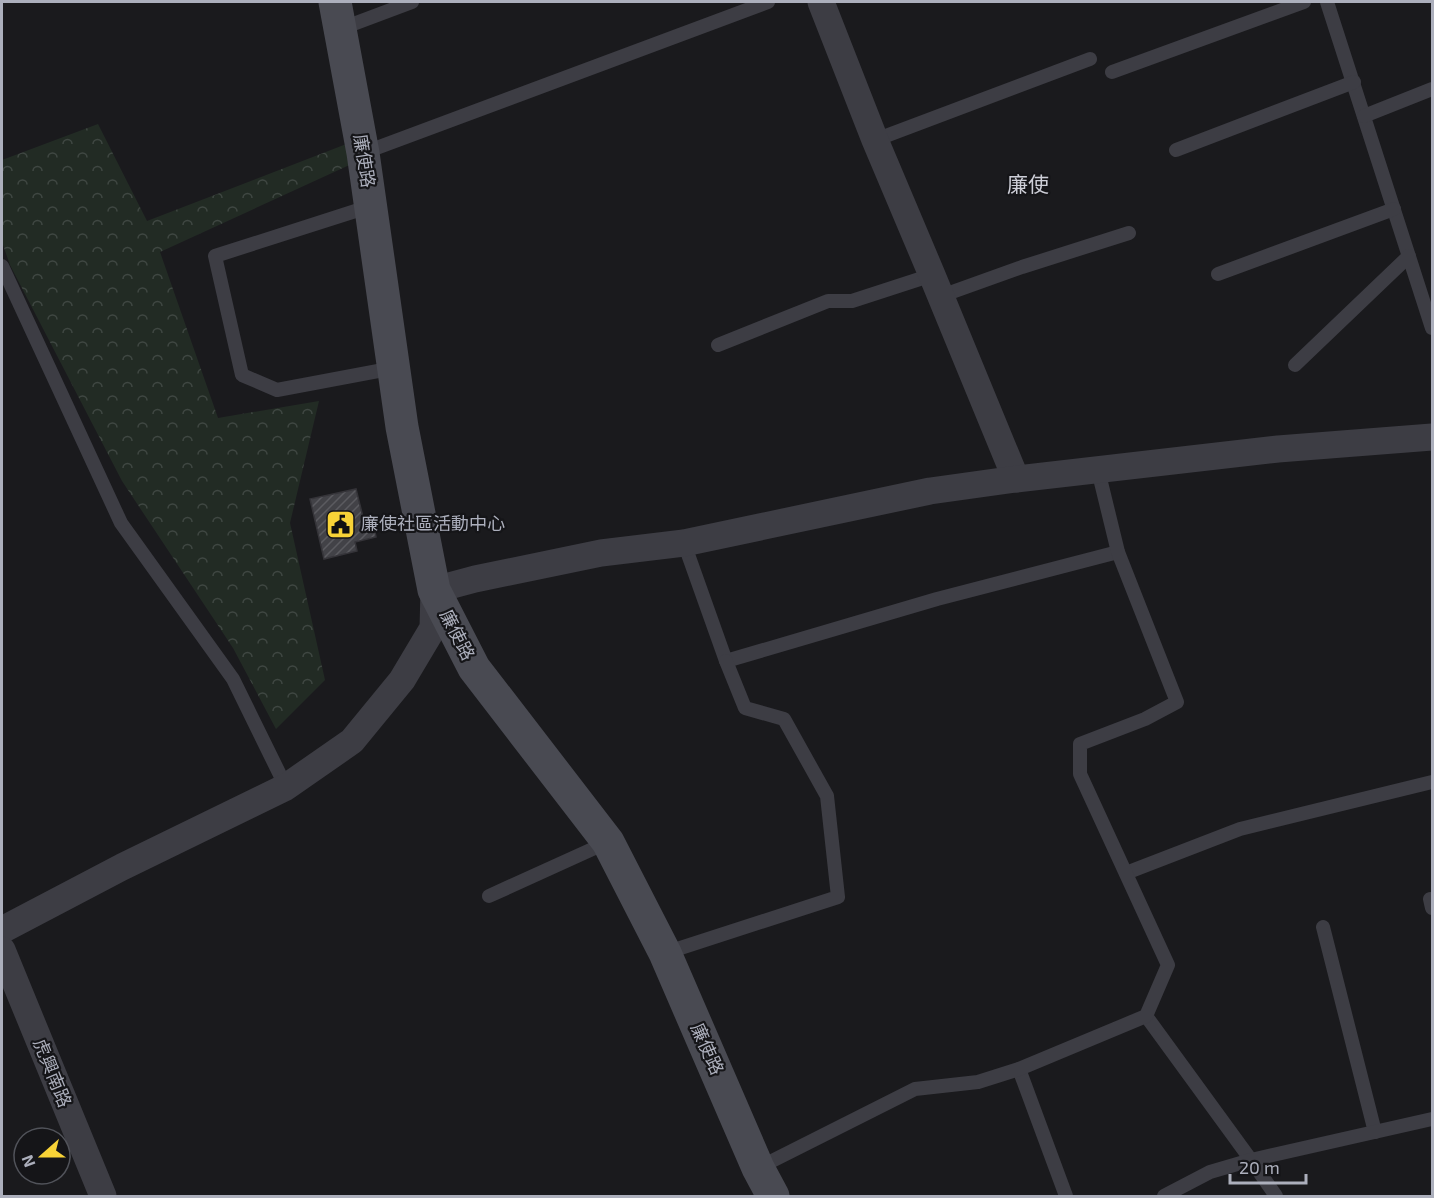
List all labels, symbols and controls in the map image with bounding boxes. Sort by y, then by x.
street label: 廉使路 [350,132,380,189]
district label: 廉使 [1007,171,1049,196]
public building icon: 廉使社區活動中心 [324,508,356,540]
place label: 廉使社區活動中心 [361,512,505,534]
street label: 廉使路 [436,605,480,664]
street label: 廉使路 [687,1019,729,1078]
street label: 虎興南路 [29,1035,77,1110]
north arrow [12,1126,72,1186]
scale bar [1230,1147,1306,1185]
text: N [17,1153,38,1170]
text: 20 m [1239,1156,1280,1178]

